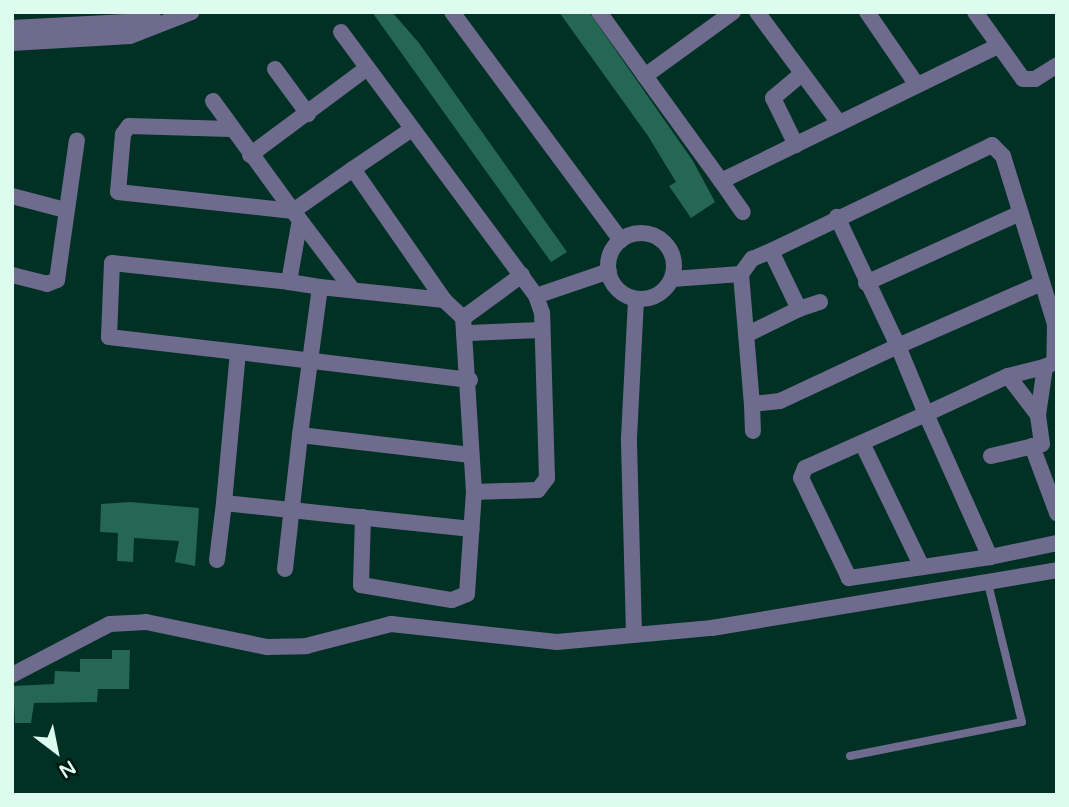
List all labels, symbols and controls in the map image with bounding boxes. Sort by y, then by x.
north arrow [21,716,91,786]
text: N [55,755,79,782]

